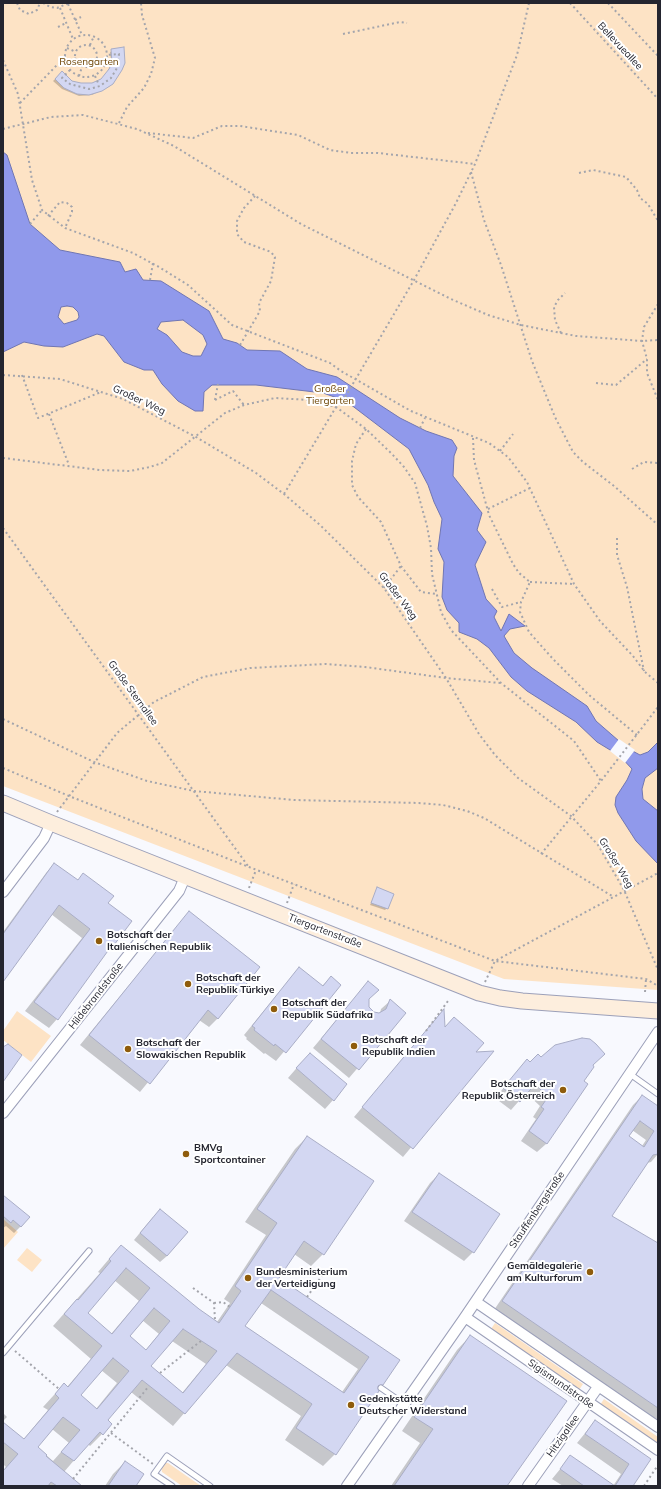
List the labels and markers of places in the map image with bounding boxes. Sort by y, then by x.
place label: Botschaft der Italienischen Republik [107,929,211,952]
marker: Botschaft der Italienischen Republik [94,936,104,946]
place label: Botschaft der Republik Türkiye [196,972,274,996]
marker: Botschaft der Republik Türkiye [183,979,193,989]
place label: Botschaft der Republik Südafrika [282,997,373,1020]
marker: Botschaft der Republik Südafrika [269,1004,279,1014]
place label: Botschaft der Republik Indien [362,1034,435,1058]
place label: Botschaft der Slowakischen Republik [136,1037,246,1060]
marker: Botschaft der Republik Indien [349,1041,359,1051]
marker: Botschaft der Slowakischen Republik [123,1044,133,1054]
place label: Botschaft der Republik Österreich [462,1078,555,1102]
marker: Botschaft der Republik Österreich [558,1085,568,1095]
place label: BMVg Sportcontainer [194,1142,265,1166]
marker: BMVg Sportcontainer [181,1149,191,1159]
place label: Gemäldegalerie am Kulturforum [507,1260,582,1284]
place label: Bundesministerium der Verteidigung [256,1266,347,1290]
marker: Gemäldegalerie am Kulturforum [585,1267,595,1277]
marker: Bundesministerium der Verteidigung [243,1273,253,1283]
place label: Gedenkstätte Deutscher Widerstand [359,1393,467,1416]
marker: Gedenkstätte Deutscher Widerstand [346,1400,356,1410]

